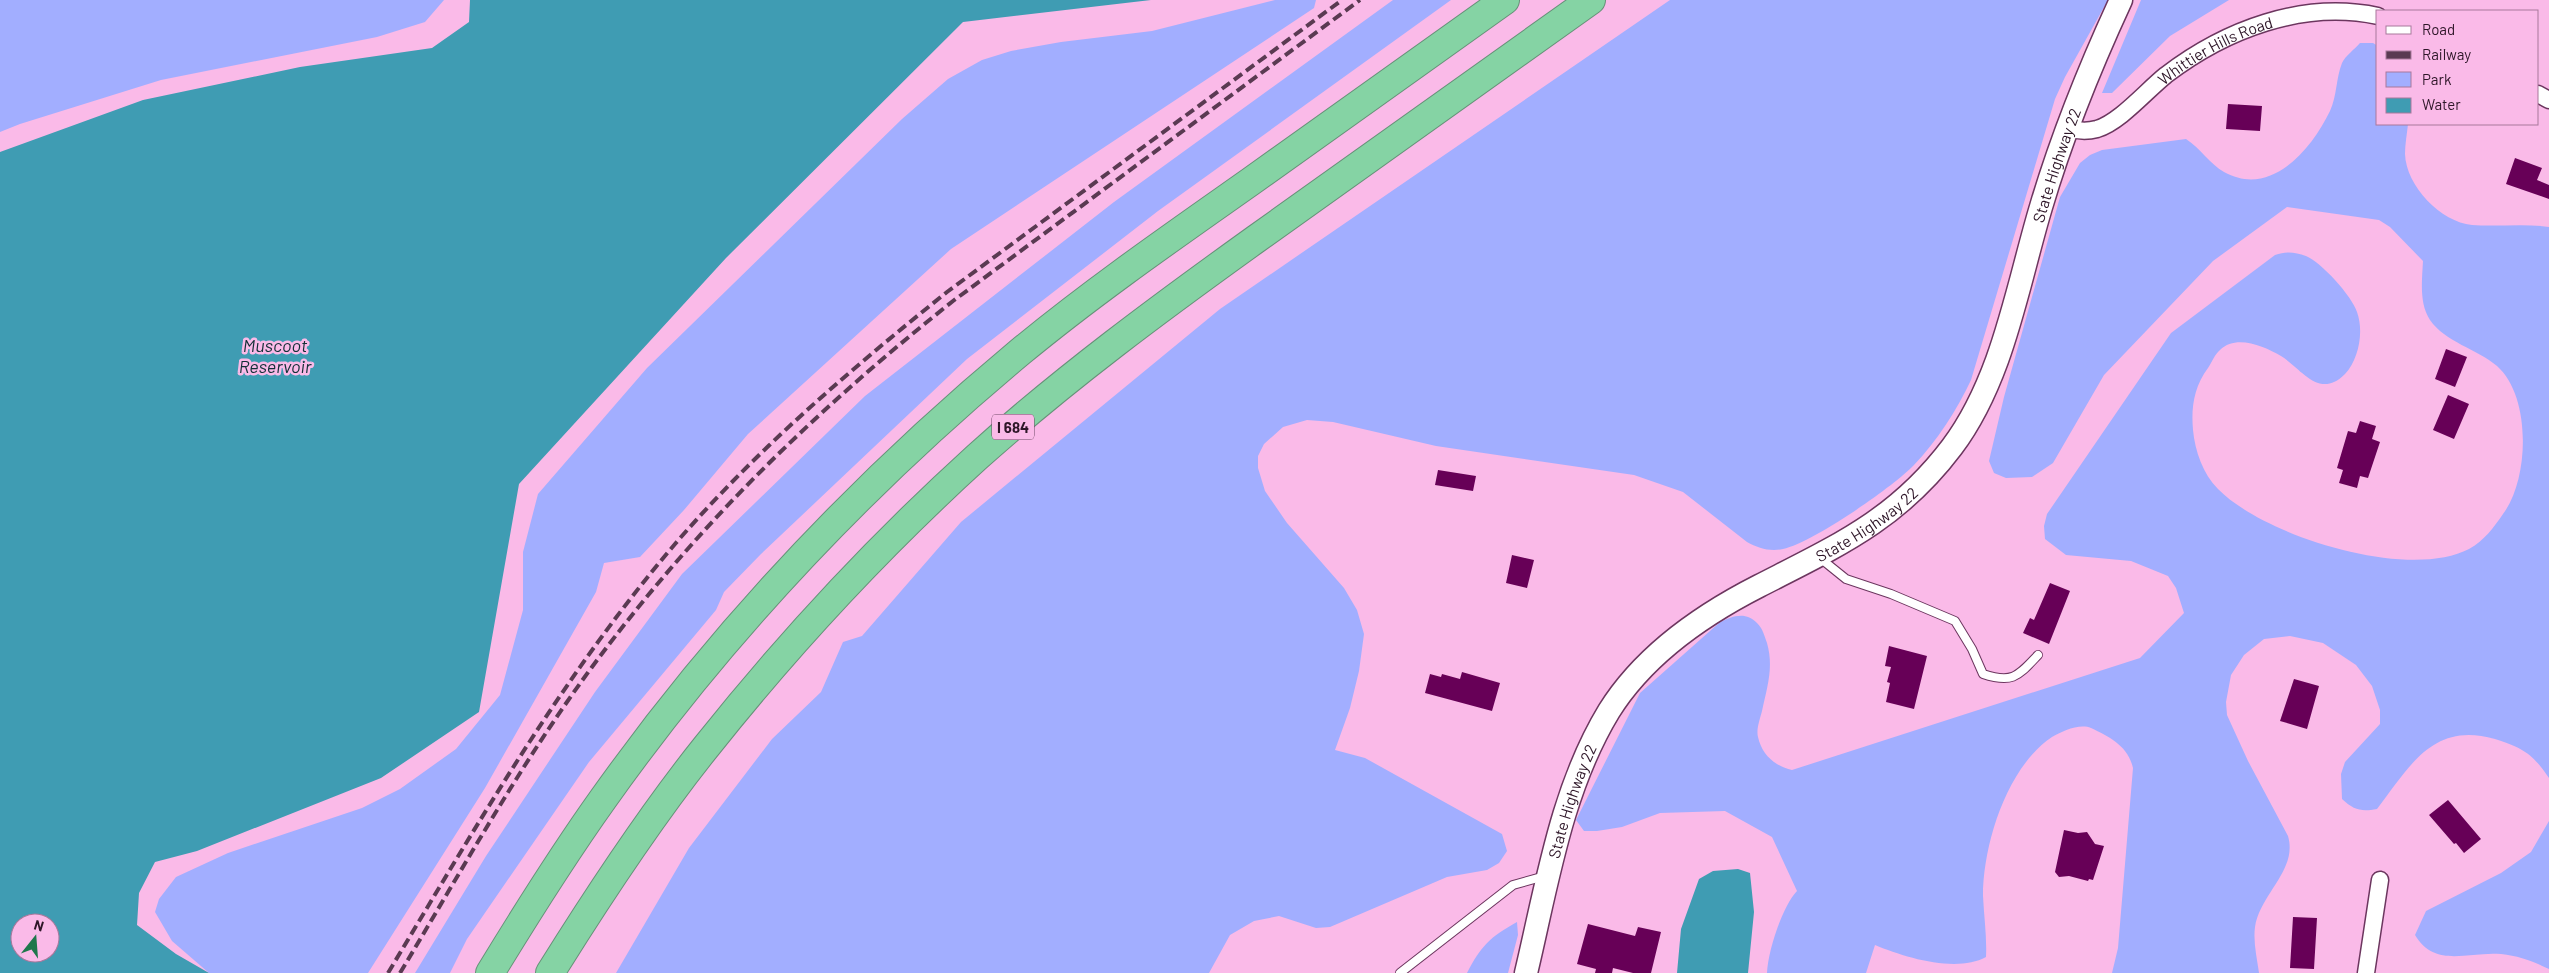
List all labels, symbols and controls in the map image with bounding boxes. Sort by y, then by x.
legend [2376,10,2539,125]
street label: Whittier Hills Road [2153,12,2275,88]
text: Road [2422,20,2455,38]
text: Railway [2422,45,2471,63]
text: Park [2422,70,2452,88]
text: Water [2422,95,2461,113]
street label: State Highway 22 [2028,105,2084,224]
water label: Muscoot Reservoir [239,334,312,377]
road number: I 684 [992,414,1034,440]
street label: State Highway 22 [1812,482,1921,565]
street label: State Highway 22 [1543,741,1599,860]
north arrow [10,913,60,963]
text: N [32,916,46,935]

